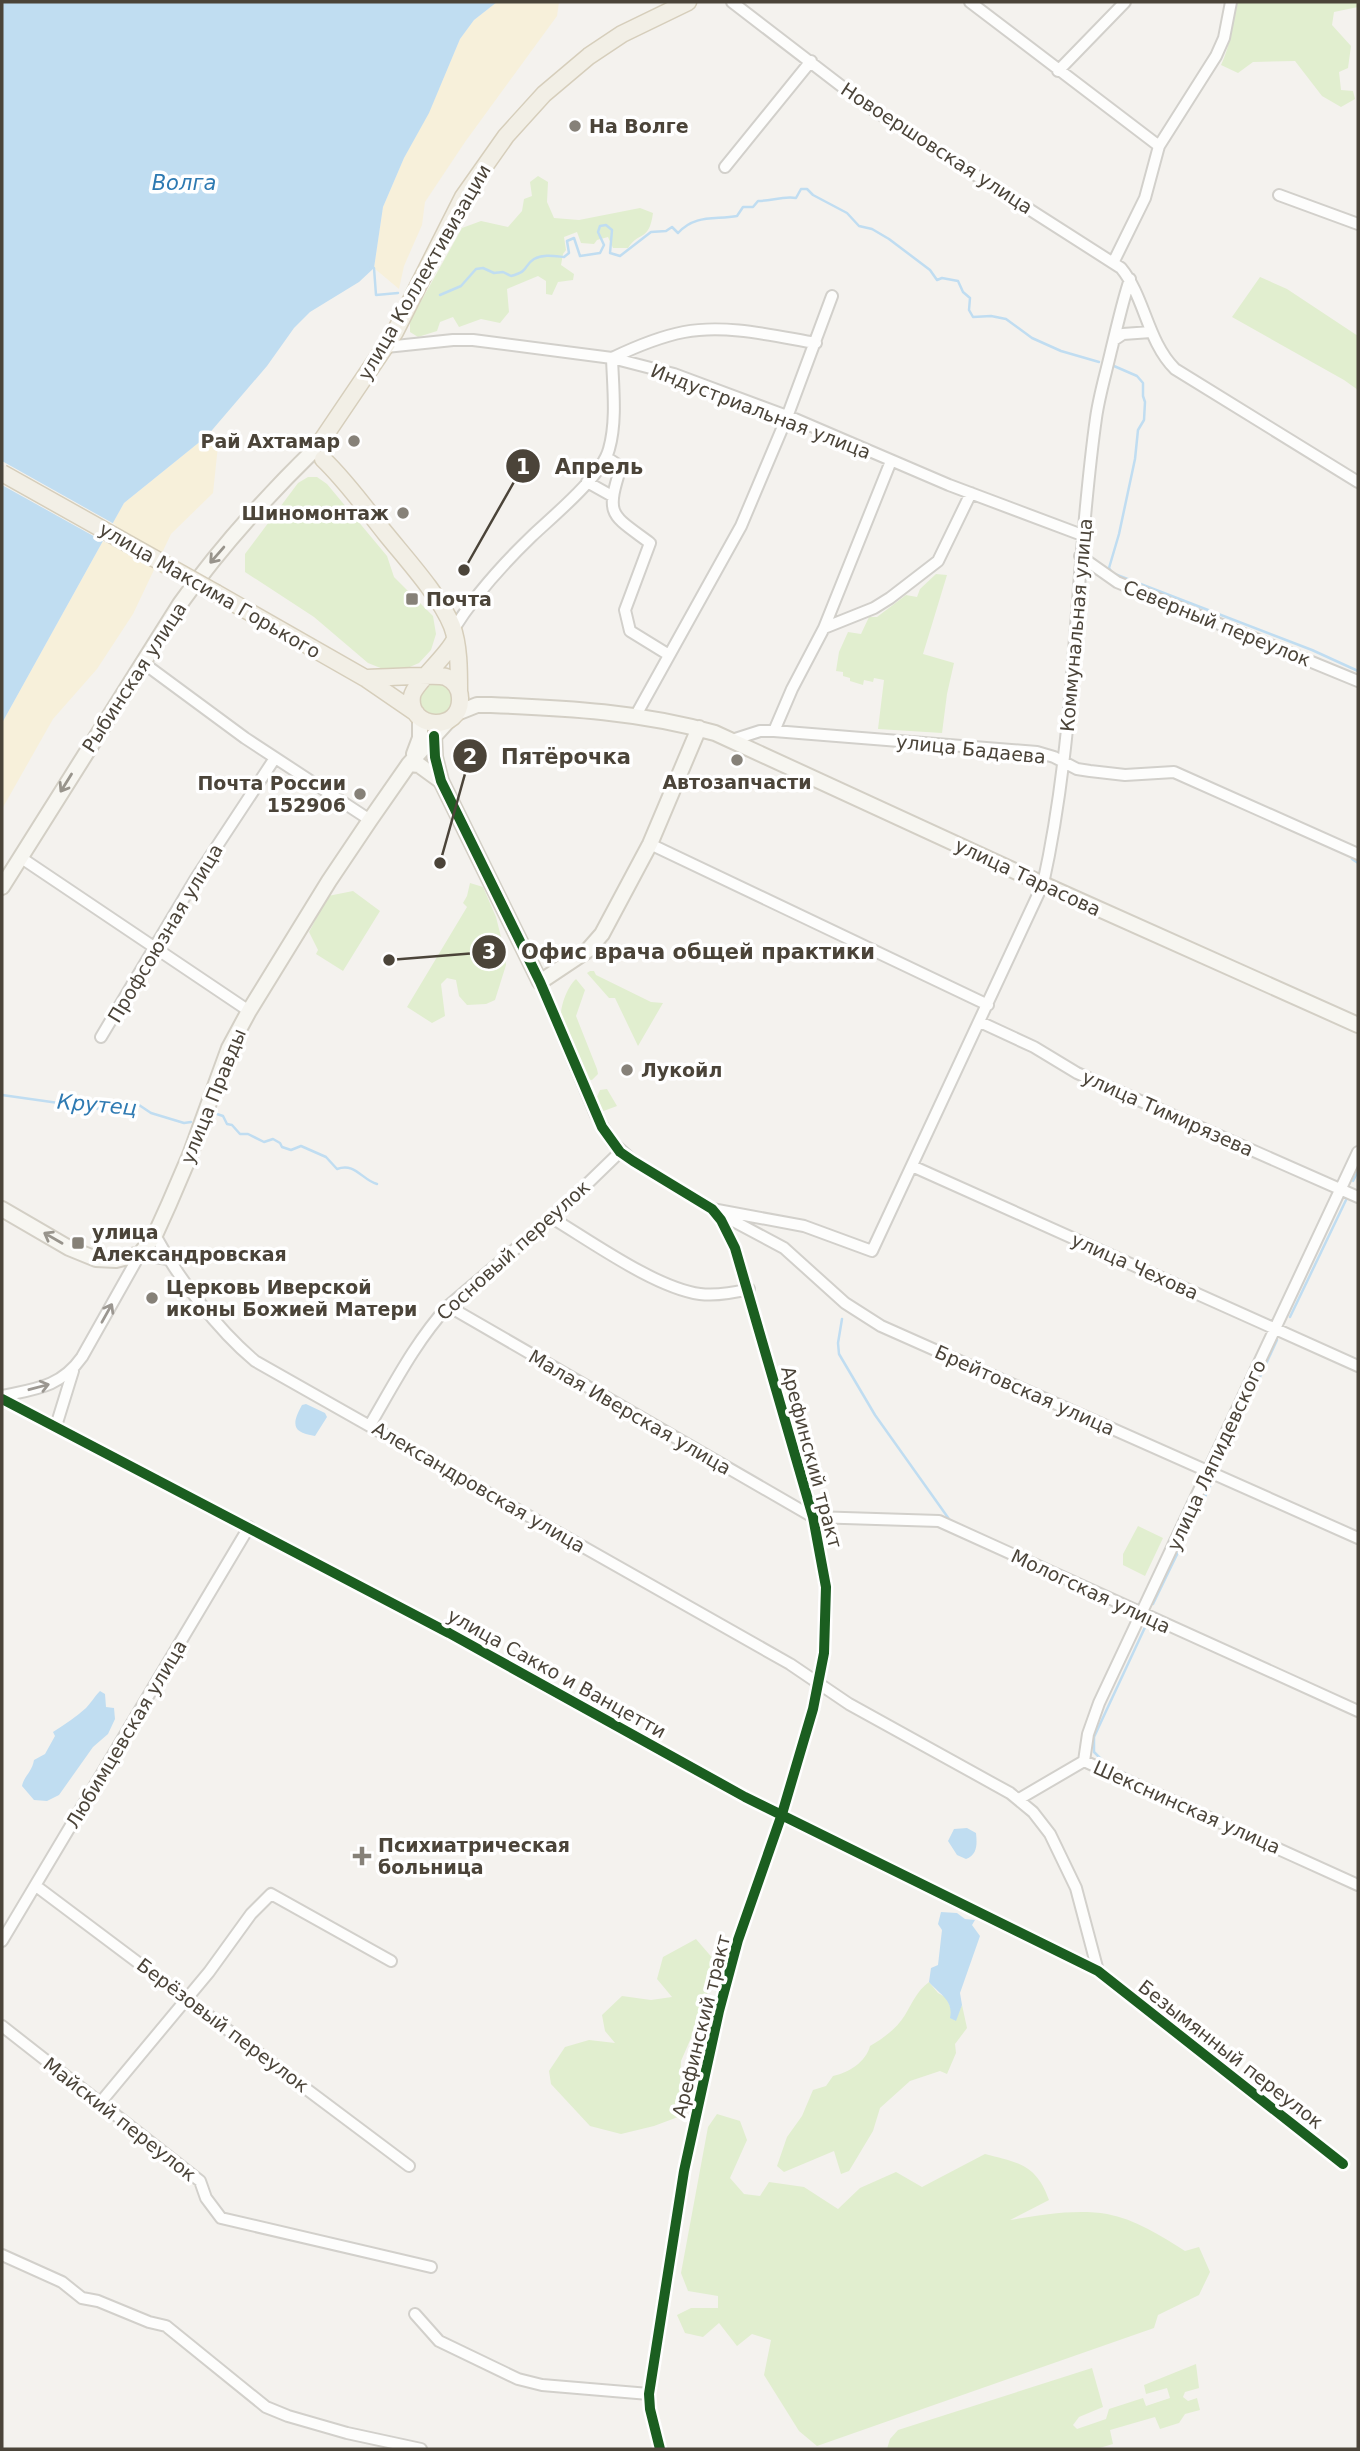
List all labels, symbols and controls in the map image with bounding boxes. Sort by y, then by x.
street label: Новоершовская улица [837,78,1037,218]
place label: На Волге [589,115,689,137]
marker: На Волге [567,118,583,134]
street label: улица Коллективизации [353,160,495,384]
water label: Волга [152,171,216,195]
street label: Индустриальная улица [648,359,874,463]
place label: Рай Ахтамар [201,430,340,452]
marker: Рай Ахтамар [346,433,362,449]
callout: Апрель [506,445,657,487]
text: 1 [516,455,530,479]
text: Апрель [555,455,643,479]
place label: Шиномонтаж [242,502,389,524]
marker: Шиномонтаж [395,505,411,521]
street label: Коммунальная улица [1056,517,1096,733]
street label: улица Максима Горького [95,518,325,662]
one-way arrow [209,546,225,564]
street label: Северный переулок [1120,575,1314,671]
place label: Почта [426,588,492,610]
marker: Почта [404,591,420,607]
street label: Рыбинская улица [77,598,191,756]
street label: улица Бадаева [895,730,1047,768]
callout: Пятёрочка [452,735,645,777]
text: 2 [463,745,477,769]
text: Пятёрочка [501,745,631,769]
marker: Автозапчасти [729,752,745,768]
place label: Автозапчасти [662,771,812,793]
one-way arrow [59,772,73,792]
place label: Почта России 152906 [197,772,346,816]
marker: Почта России 152906 [352,786,368,802]
street label: улица Тарасова [952,834,1104,920]
street label: Профсоюзная улица [103,840,227,1026]
callout: Офис врача общей практики [472,931,889,973]
text: 3 [482,940,496,964]
text: Офис врача общей практики [521,940,875,964]
street label: улица Правды [176,1025,250,1167]
place label: Лукойл [641,1059,722,1081]
marker: Лукойл [619,1062,635,1078]
street label: улица Тимирязева [1079,1065,1257,1161]
water label: Крутец [56,1090,138,1120]
street label: Сосновый переулок [432,1175,594,1325]
place label: улица Александровская [92,1221,287,1265]
street label: улица Чехова [1068,1228,1202,1304]
one-way arrow [43,1231,63,1245]
marker: улица Александровская [70,1235,86,1251]
place label: Церковь Иверской иконы Божией Матери [166,1276,417,1320]
marker: Церковь Иверской иконы Божией Матери [144,1290,160,1306]
one-way arrow [100,1303,114,1323]
street label: Брейтовская улица [932,1340,1118,1440]
street label: Малая Иверская улица [525,1345,735,1479]
street label: улица Ляпидевского [1162,1356,1270,1554]
street label: Арефинский тракт [777,1363,847,1551]
one-way arrow [28,1380,50,1393]
street label: Александровская улица [369,1417,589,1557]
street label: Мологская улица [1008,1544,1174,1638]
street label: улица Сакко и Ванцетти [444,1604,670,1742]
street label: Любимцевская улица [61,1636,191,1832]
street label: Шекснинская улица [1090,1756,1284,1858]
place label: Психиатрическая больница [378,1834,570,1878]
marker: Психиатрическая больница [352,1846,372,1866]
street label: Арефинский тракт [668,1932,734,2120]
street label: Берёзовый переулок [133,1953,313,2097]
street label: Безымянный переулок [1134,1975,1328,2133]
street label: Майский переулок [39,2053,201,2185]

